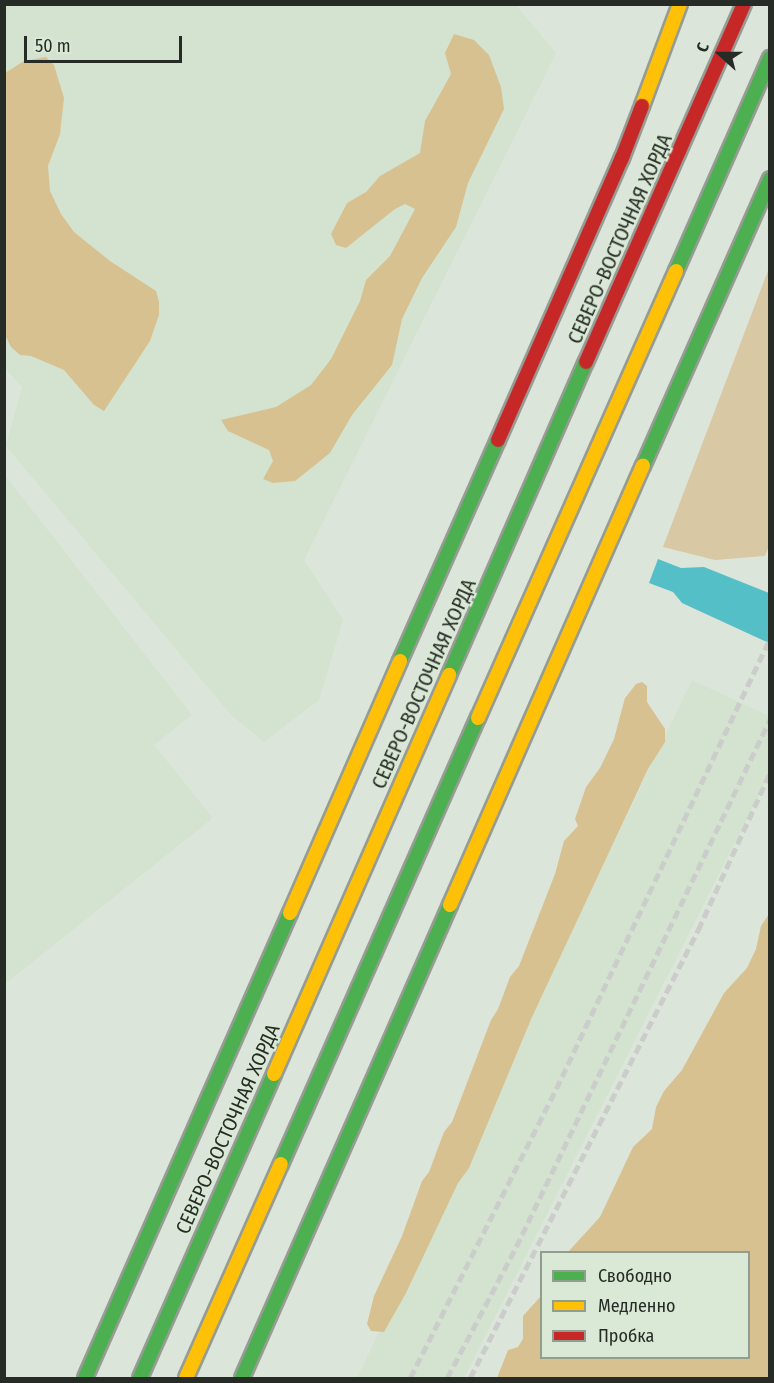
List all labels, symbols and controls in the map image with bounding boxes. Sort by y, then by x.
scale bar [27,24,184,62]
north arrow [690,24,750,84]
text: 50 m [35,35,71,57]
text: С [692,40,713,55]
street label: СЕВЕРО-ВОСТОЧНАЯ ХОРДА [563,130,677,348]
street label: СЕВЕРО-ВОСТОЧНАЯ ХОРДА [367,575,481,793]
street label: СЕВЕРО-ВОСТОЧНАЯ ХОРДА [171,1020,285,1238]
legend [540,1251,750,1359]
text: Свободно [598,1265,672,1287]
text: Медленно [598,1295,676,1317]
text: Пробка [598,1325,654,1347]

